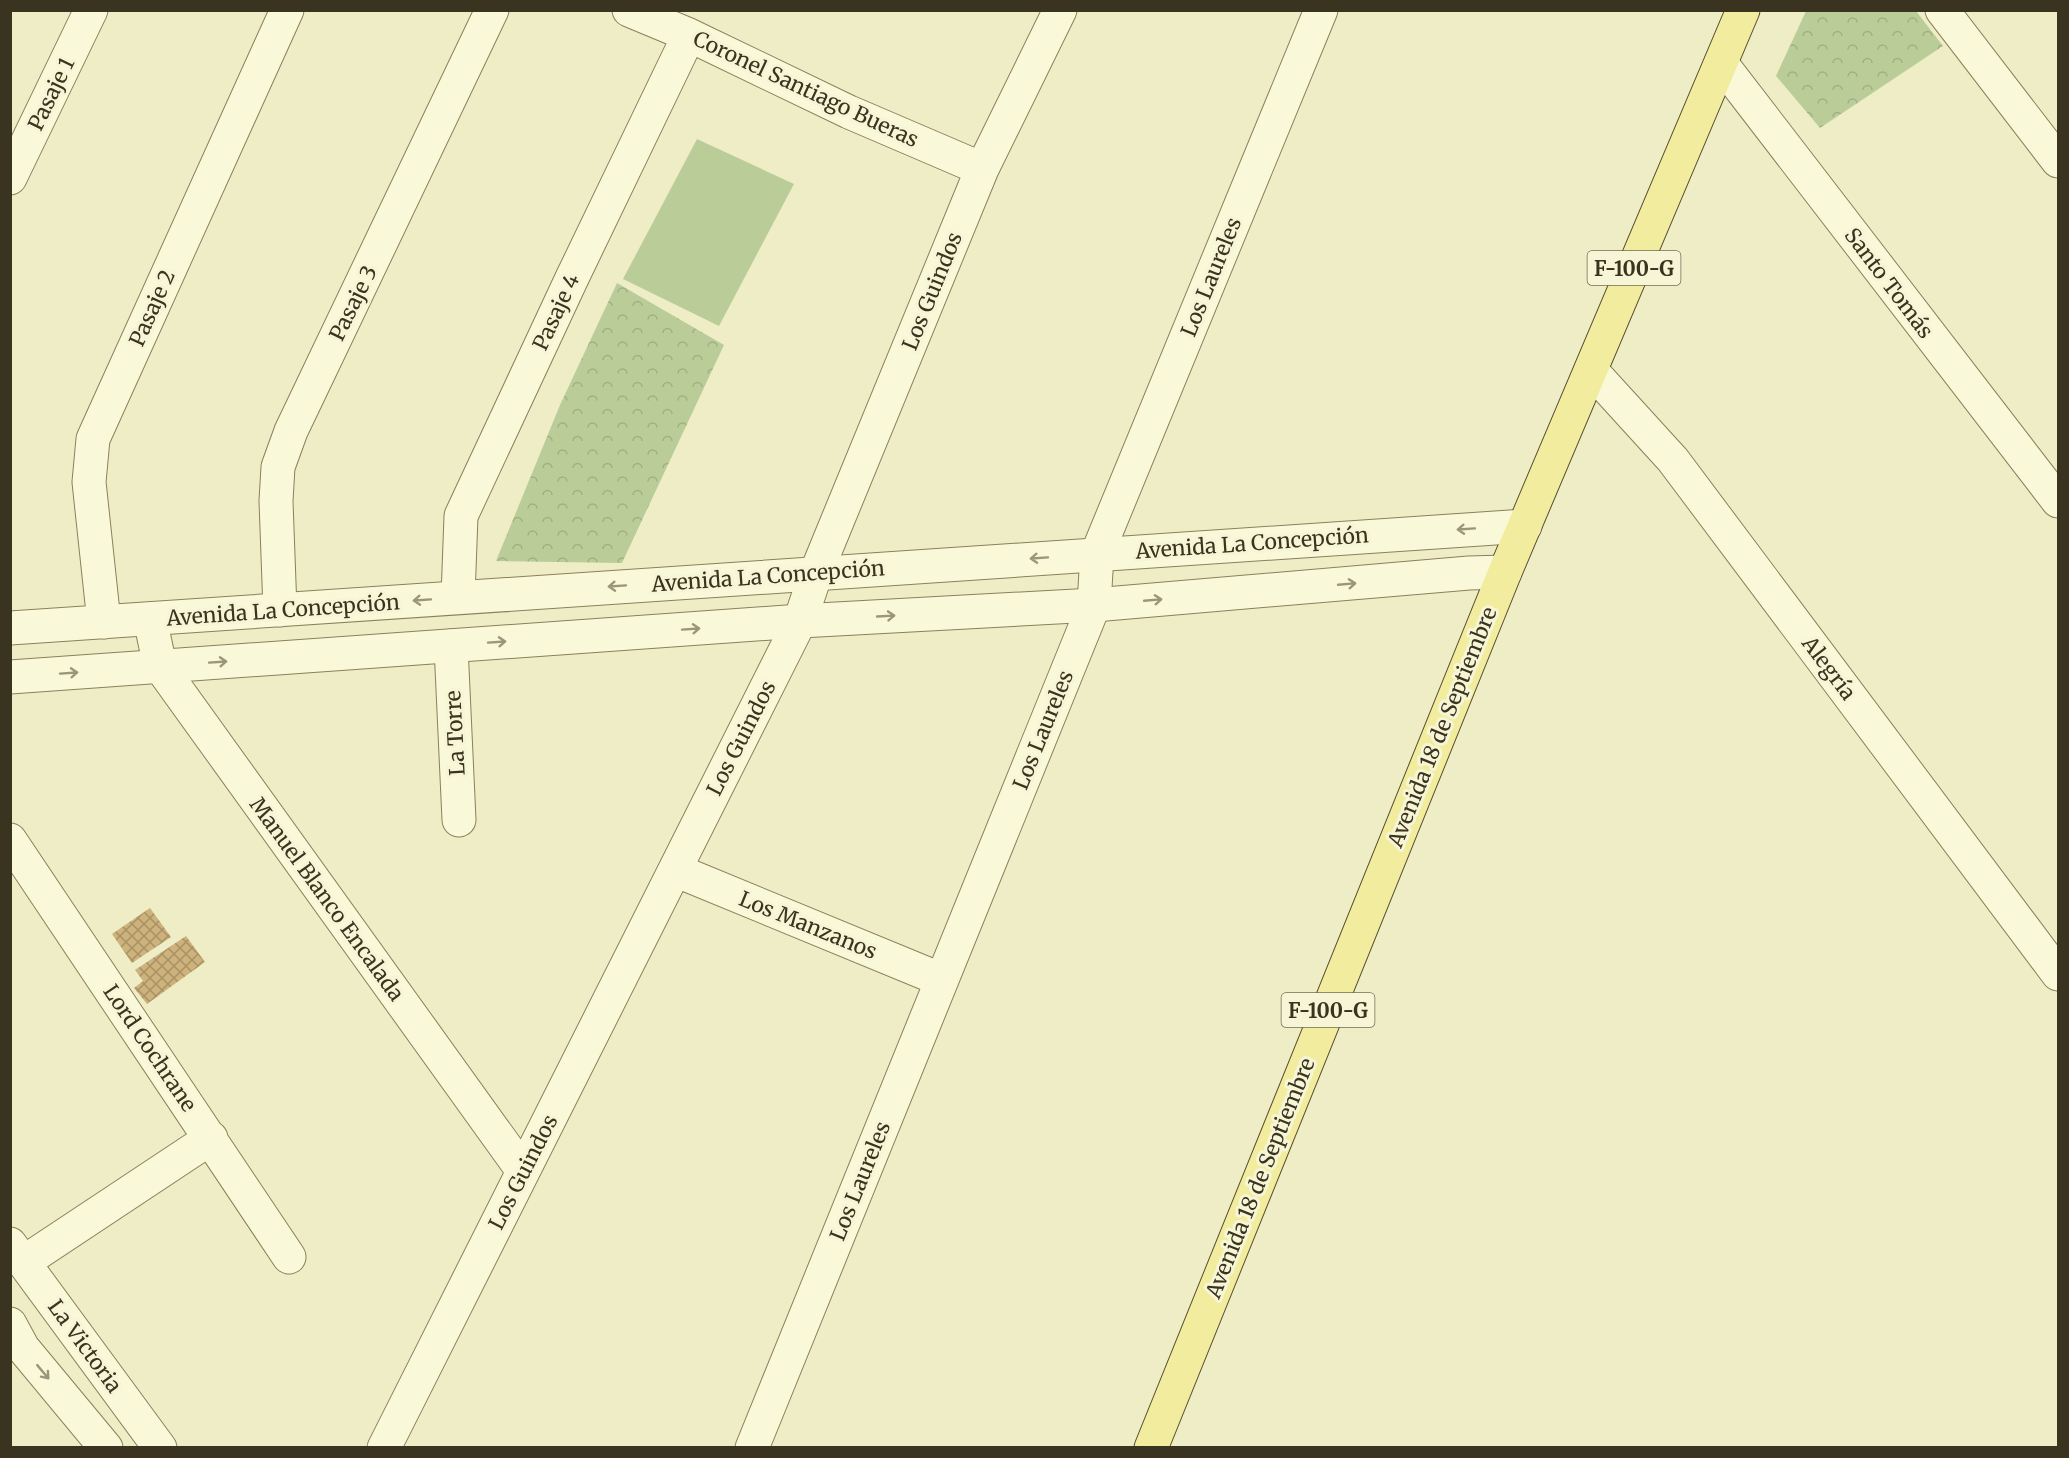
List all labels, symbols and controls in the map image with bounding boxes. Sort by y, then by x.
street label: Coronel Santiago Bueras [689,25,923,153]
street label: Pasaje 1 [22,53,80,135]
street label: Los Laureles [1175,213,1247,341]
street label: Santo Tomás [1839,222,1939,344]
street label: Los Guindos [896,228,968,354]
road number: F-100-G [1588,251,1680,285]
street label: Pasaje 3 [323,261,383,345]
street label: Pasaje 2 [123,265,181,351]
street label: Pasaje 4 [527,269,585,355]
street label: Avenida La Concepción [1134,521,1370,565]
one-way arrow [1457,524,1477,535]
one-way arrow [1030,552,1049,563]
street label: Avenida La Concepción [650,554,886,598]
one-way arrow [1336,578,1356,589]
one-way arrow [607,581,627,592]
street label: Avenida La Concepción [165,588,401,632]
one-way arrow [1142,594,1162,605]
one-way arrow [413,595,432,606]
street label: Avenida 18 de Septiembre [1381,603,1503,852]
one-way arrow [875,610,895,621]
one-way arrow [681,623,701,634]
street label: Alegría [1796,630,1862,705]
one-way arrow [486,637,506,648]
one-way arrow [208,657,228,668]
street label: Los Laureles [1007,666,1079,794]
one-way arrow [58,668,78,679]
street label: Los Guindos [701,676,781,800]
street label: La Torre [439,690,471,776]
street label: Manuel Blanco Encalada [244,792,410,1006]
street label: Los Manzanos [735,885,881,965]
street label: Lord Cochrane [98,979,202,1117]
road number: F-100-G [1282,993,1374,1027]
street label: Avenida 18 de Septiembre [1199,1054,1321,1303]
street label: Los Guindos [483,1110,563,1234]
street label: Los Laureles [824,1117,896,1245]
street label: La Victoria [42,1294,128,1398]
one-way arrow [36,1364,49,1380]

